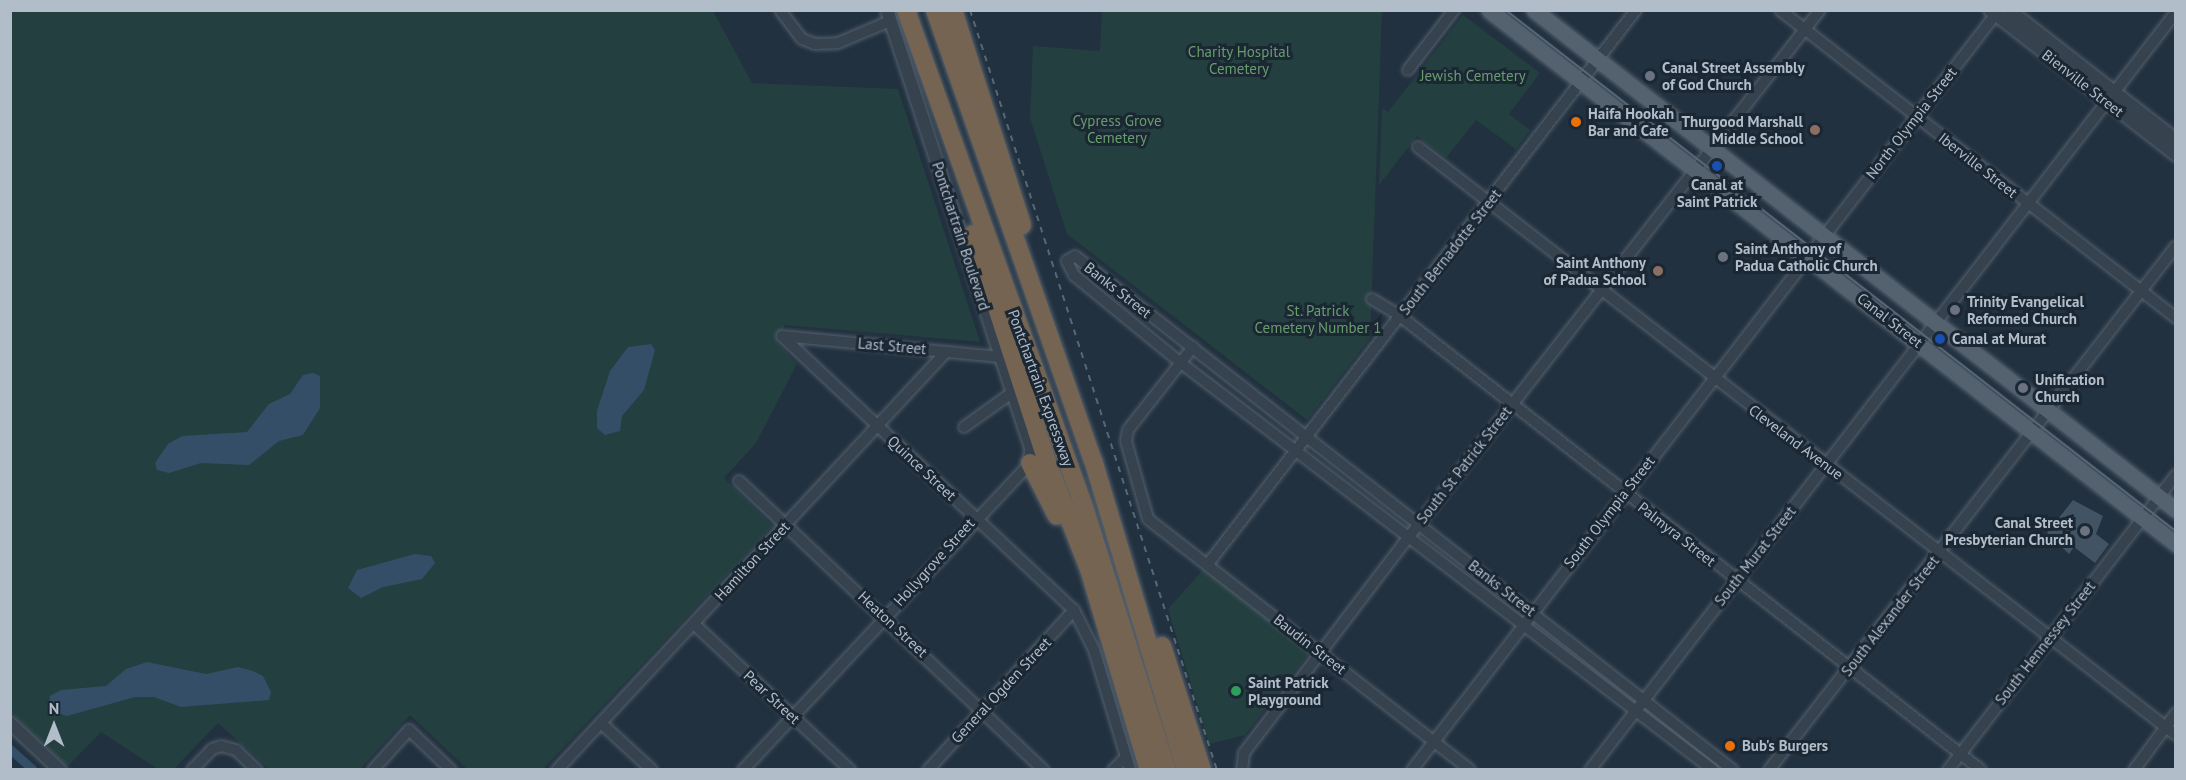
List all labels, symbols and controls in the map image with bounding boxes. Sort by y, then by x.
park label: Charity Hospital Cemetery [1188,42,1290,77]
street label: Bienville Street [2039,46,2127,120]
place label: Canal Street Assembly of God Church [1662,58,1805,93]
street label: North Olympia Street [1862,64,1960,182]
park label: Jewish Cemetery [1420,67,1526,85]
marker: Canal Street Assembly of God Church [1643,69,1657,83]
place label: Haifa Hookah Bar and Cafe [1588,104,1674,139]
park label: Cypress Grove Cemetery [1072,111,1162,146]
place label: Thurgood Marshall Middle School [1681,112,1803,147]
marker: Haifa Hookah Bar and Cafe [1569,115,1583,129]
marker: Thurgood Marshall Middle School [1808,123,1822,137]
street label: Iberville Street [1935,129,2021,201]
street label: Pontchartrain Boulevard [928,159,994,313]
marker: Canal at Saint Patrick [1710,159,1724,173]
place label: Canal at Saint Patrick [1677,175,1757,210]
street label: South Bernadotte Street [1395,186,1505,318]
place label: Saint Anthony of Padua Catholic Church [1735,239,1878,274]
marker: Saint Anthony of Padua Catholic Church [1716,250,1730,264]
place label: Saint Anthony of Padua School [1543,253,1646,288]
street label: Banks Street [1081,258,1155,322]
marker: Saint Anthony of Padua School [1651,264,1665,278]
street label: Canal Street [1854,289,1926,351]
place label: Trinity Evangelical Reformed Church [1967,292,2084,327]
park label: St. Patrick Cemetery Number 1 [1254,301,1382,336]
marker: Trinity Evangelical Reformed Church [1948,303,1962,317]
street label: Pontchartrain Expressway [1004,307,1078,469]
place label: Canal at Murat [1952,330,2046,348]
marker: Canal at Murat [1933,332,1947,346]
street label: Last Street [857,334,927,358]
place label: Unification Church [2035,370,2104,405]
marker: Unification Church [2016,381,2030,395]
street label: Cleveland Avenue [1745,401,1847,483]
street label: South St Patrick Street [1413,403,1515,527]
street label: Quince Street [884,432,960,504]
street label: South Olympia Street [1560,452,1658,572]
street label: Palmyra Street [1635,498,1719,570]
street label: South Murat Street [1711,503,1799,609]
place label: Canal Street Presbyterian Church [1945,513,2073,548]
street label: Hollygrove Street [890,514,978,610]
street label: Hamilton Street [711,518,793,604]
marker: Canal Street Presbyterian Church [2078,524,2092,538]
street label: South Alexander Street [1837,552,1943,680]
street label: Banks Street [1465,556,1539,620]
street label: South Hennessey Street [1991,577,2099,709]
street label: Heaton Street [854,587,932,661]
street label: Baudin Street [1270,610,1350,678]
street label: General Ogden Street [947,633,1055,747]
street label: Pear Street [740,666,804,728]
place label: Saint Patrick Playground [1248,673,1329,708]
marker: Saint Patrick Playground [1229,684,1243,698]
north arrow [24,696,84,756]
text: N [49,698,59,718]
place label: Bub's Burgers [1742,737,1828,755]
marker: Bub's Burgers [1723,739,1737,753]

